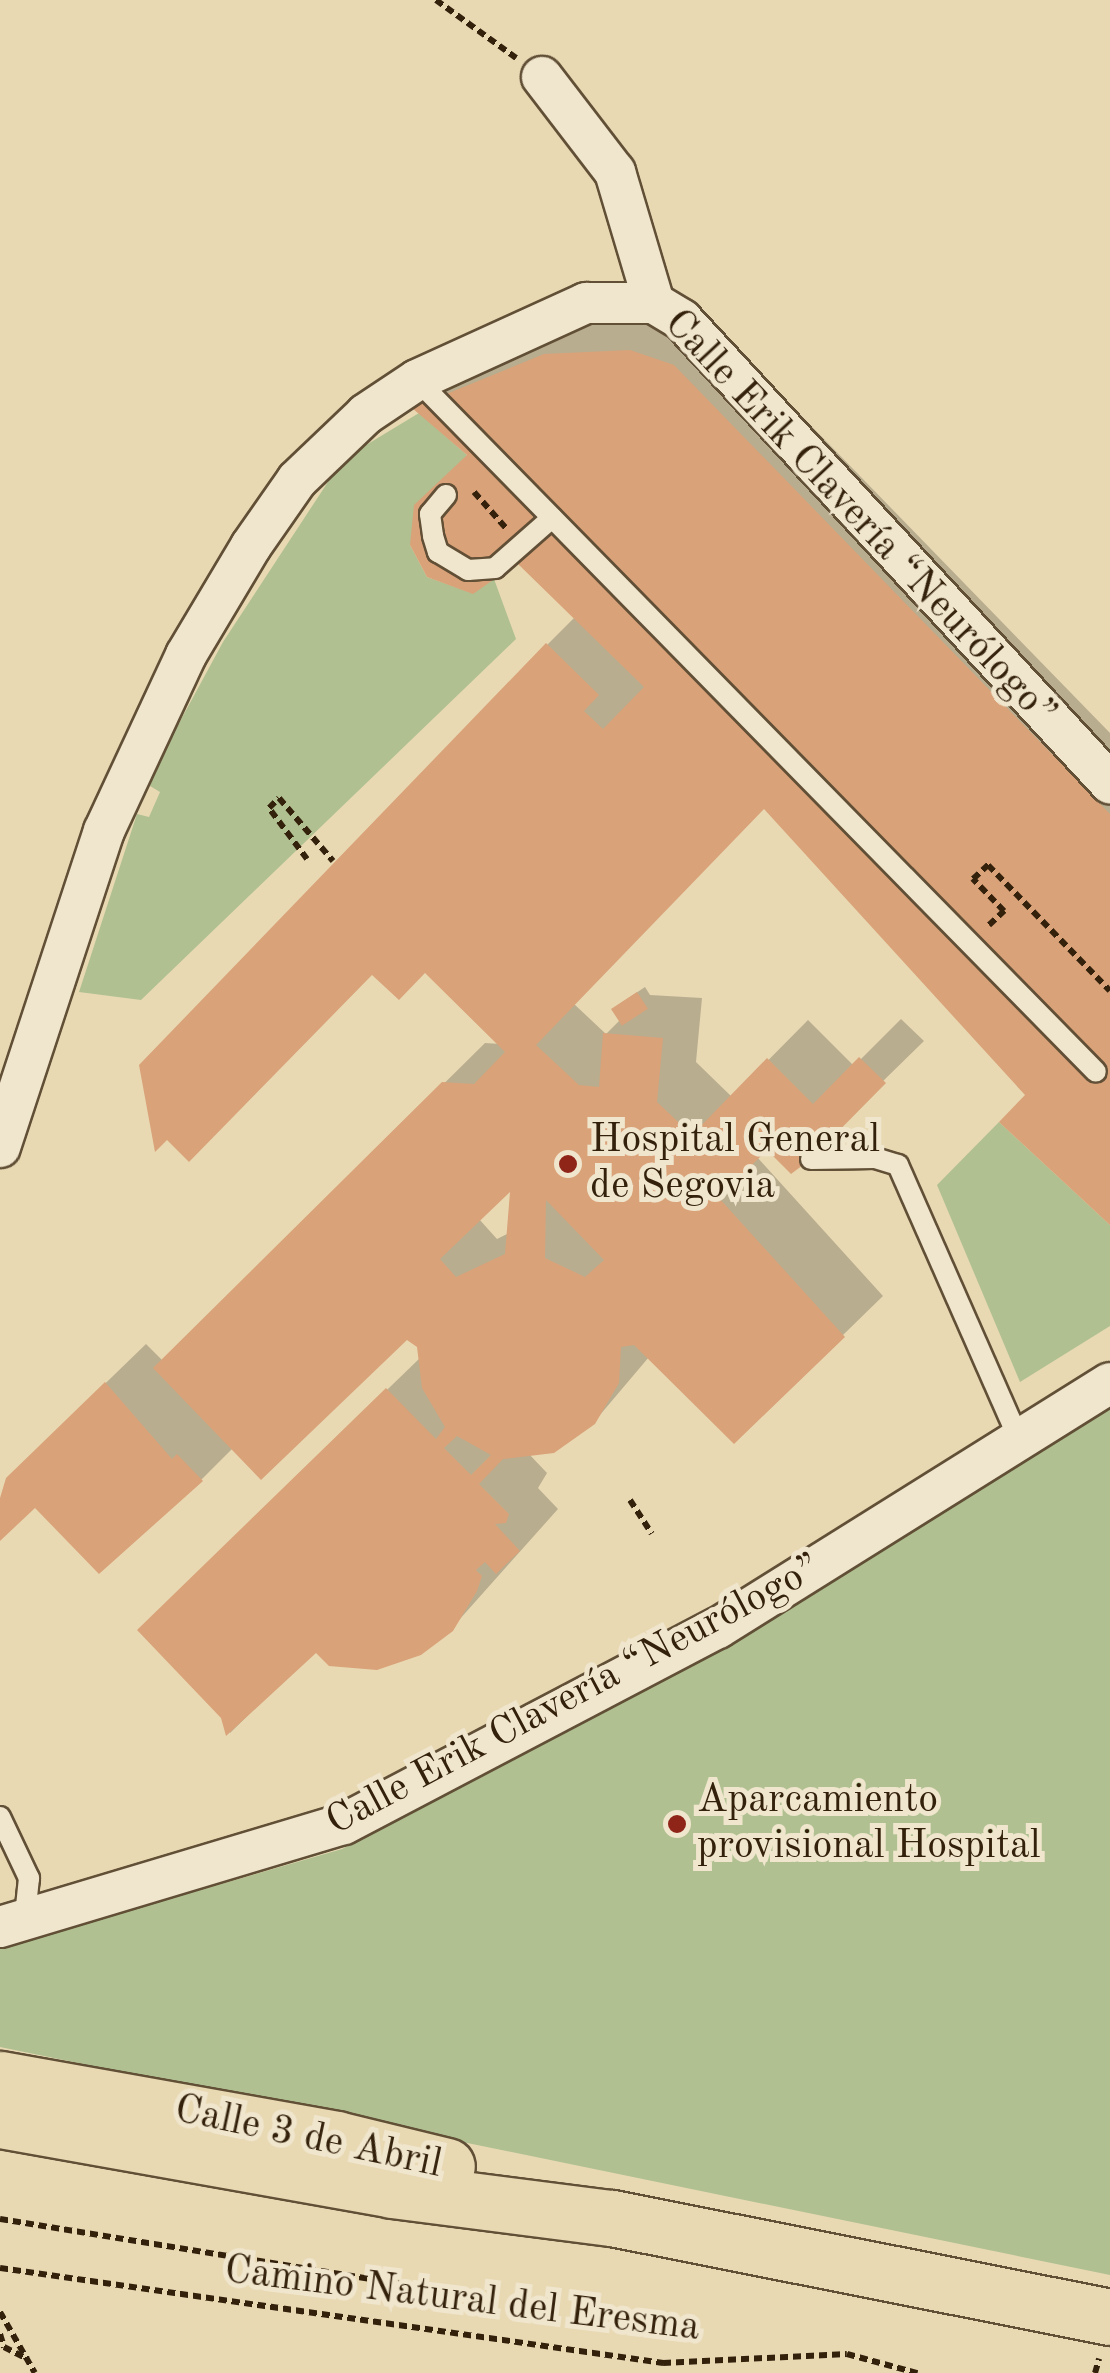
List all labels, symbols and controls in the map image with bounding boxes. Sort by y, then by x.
street label: Calle Erik Clavería “Neurólogo” [653,301,1065,737]
place label: Hospital General de Segovia [590,1117,880,1211]
marker: Hospital General de Segovia [555,1151,581,1177]
street label: Calle Erik Clavería “Neurólogo” [319,1545,829,1847]
place label: Aparcamiento provisional Hospital [697,1777,1040,1871]
marker: Aparcamiento provisional Hospital [666,1813,688,1835]
street label: Calle 3 de Abril [170,2086,446,2190]
street label: Camino Natural del Eresma [222,2247,702,2353]

